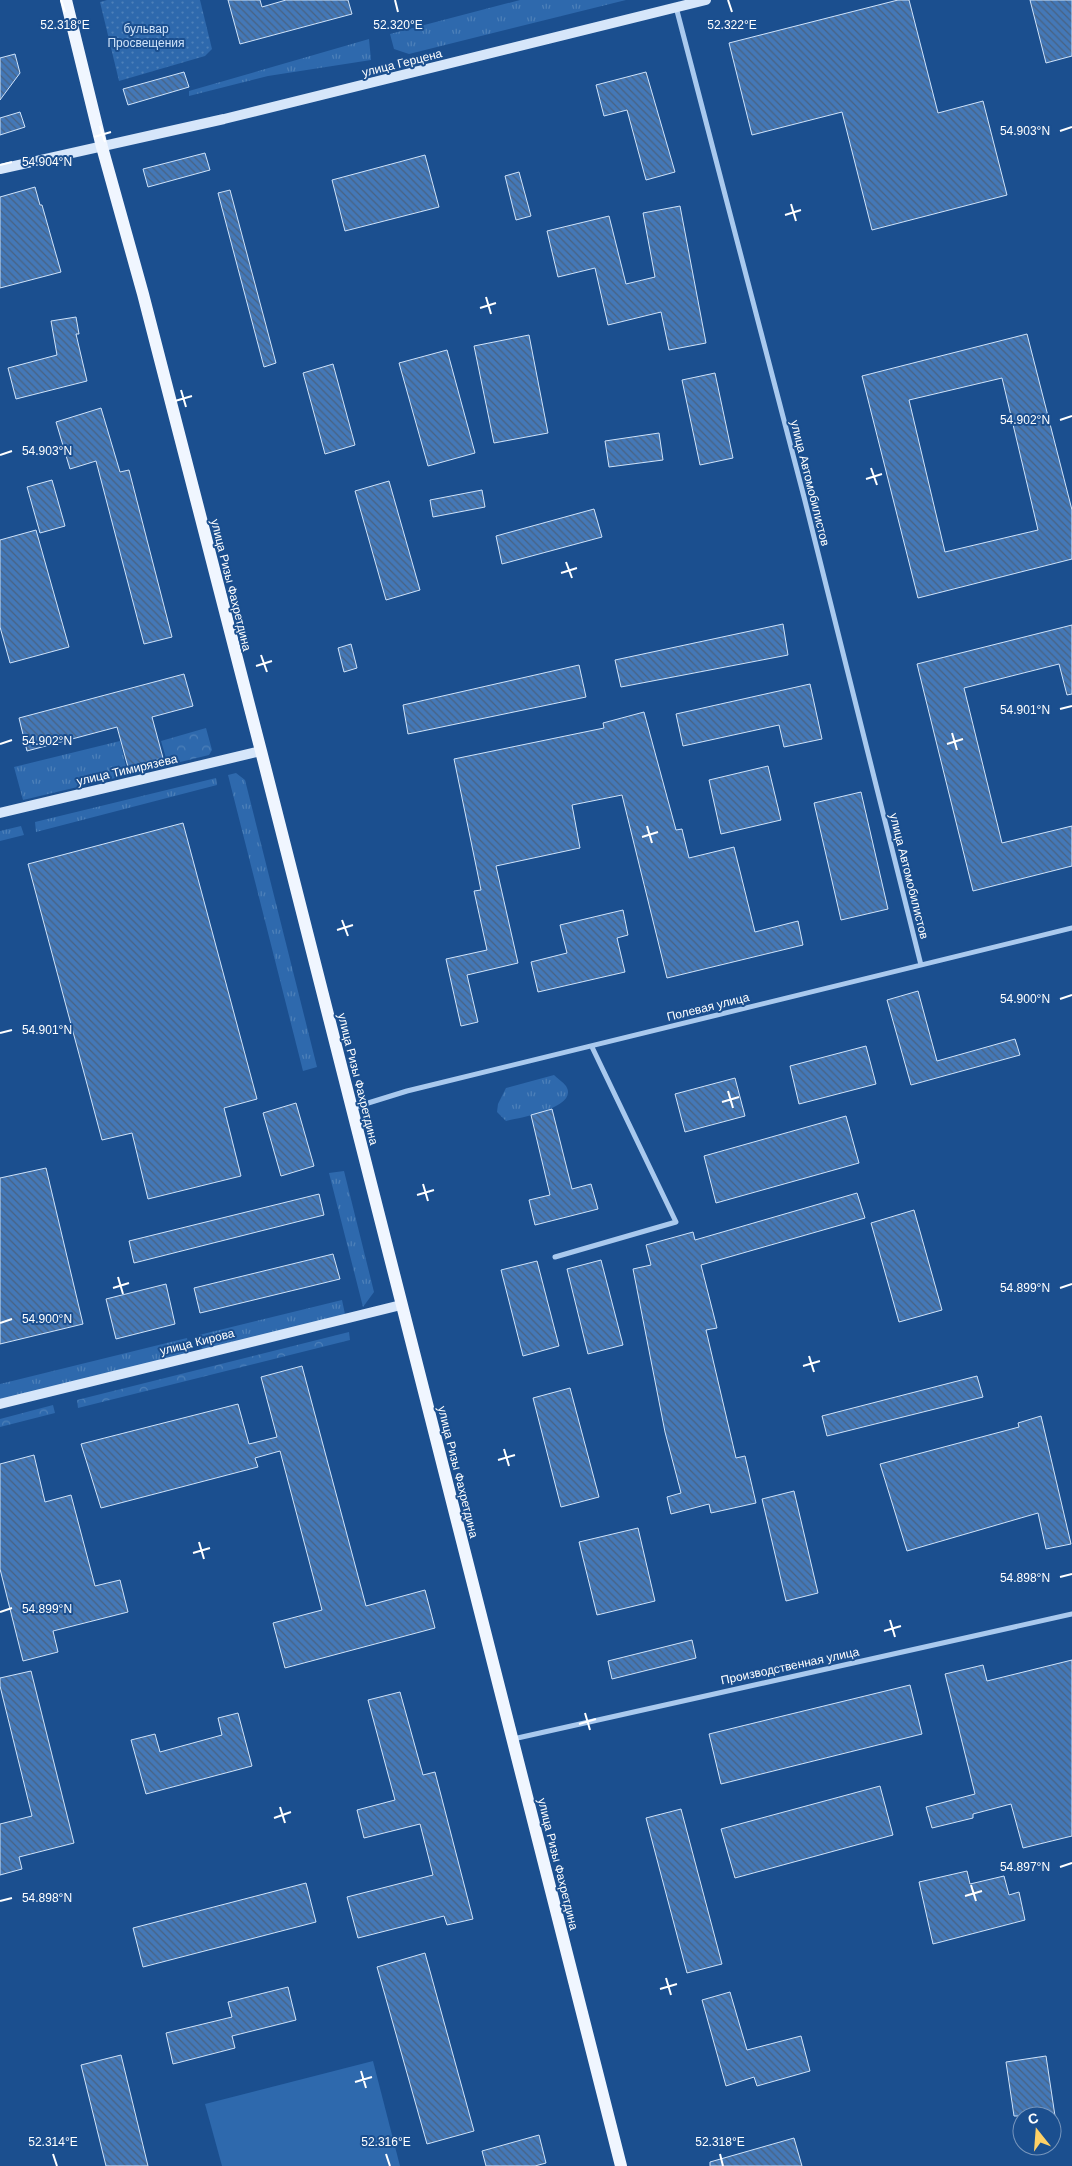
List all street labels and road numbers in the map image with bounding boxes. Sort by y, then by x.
street label: улица Герцена [360,46,444,80]
street label: улица Автомобилистов [788,419,832,547]
street label: улица Ризы Фахретдина [208,518,254,653]
street label: улица Тимирязева [75,752,179,788]
street label: улица Автомобилистов [887,812,931,940]
street label: Полевая улица [665,990,751,1024]
street label: улица Ризы Фахретдина [335,1012,381,1147]
street label: улица Кирова [158,1326,236,1358]
street label: улица Ризы Фахретдина [435,1405,481,1540]
street label: Производственная улица [720,1644,861,1688]
street label: улица Ризы Фахретдина [535,1797,581,1932]

